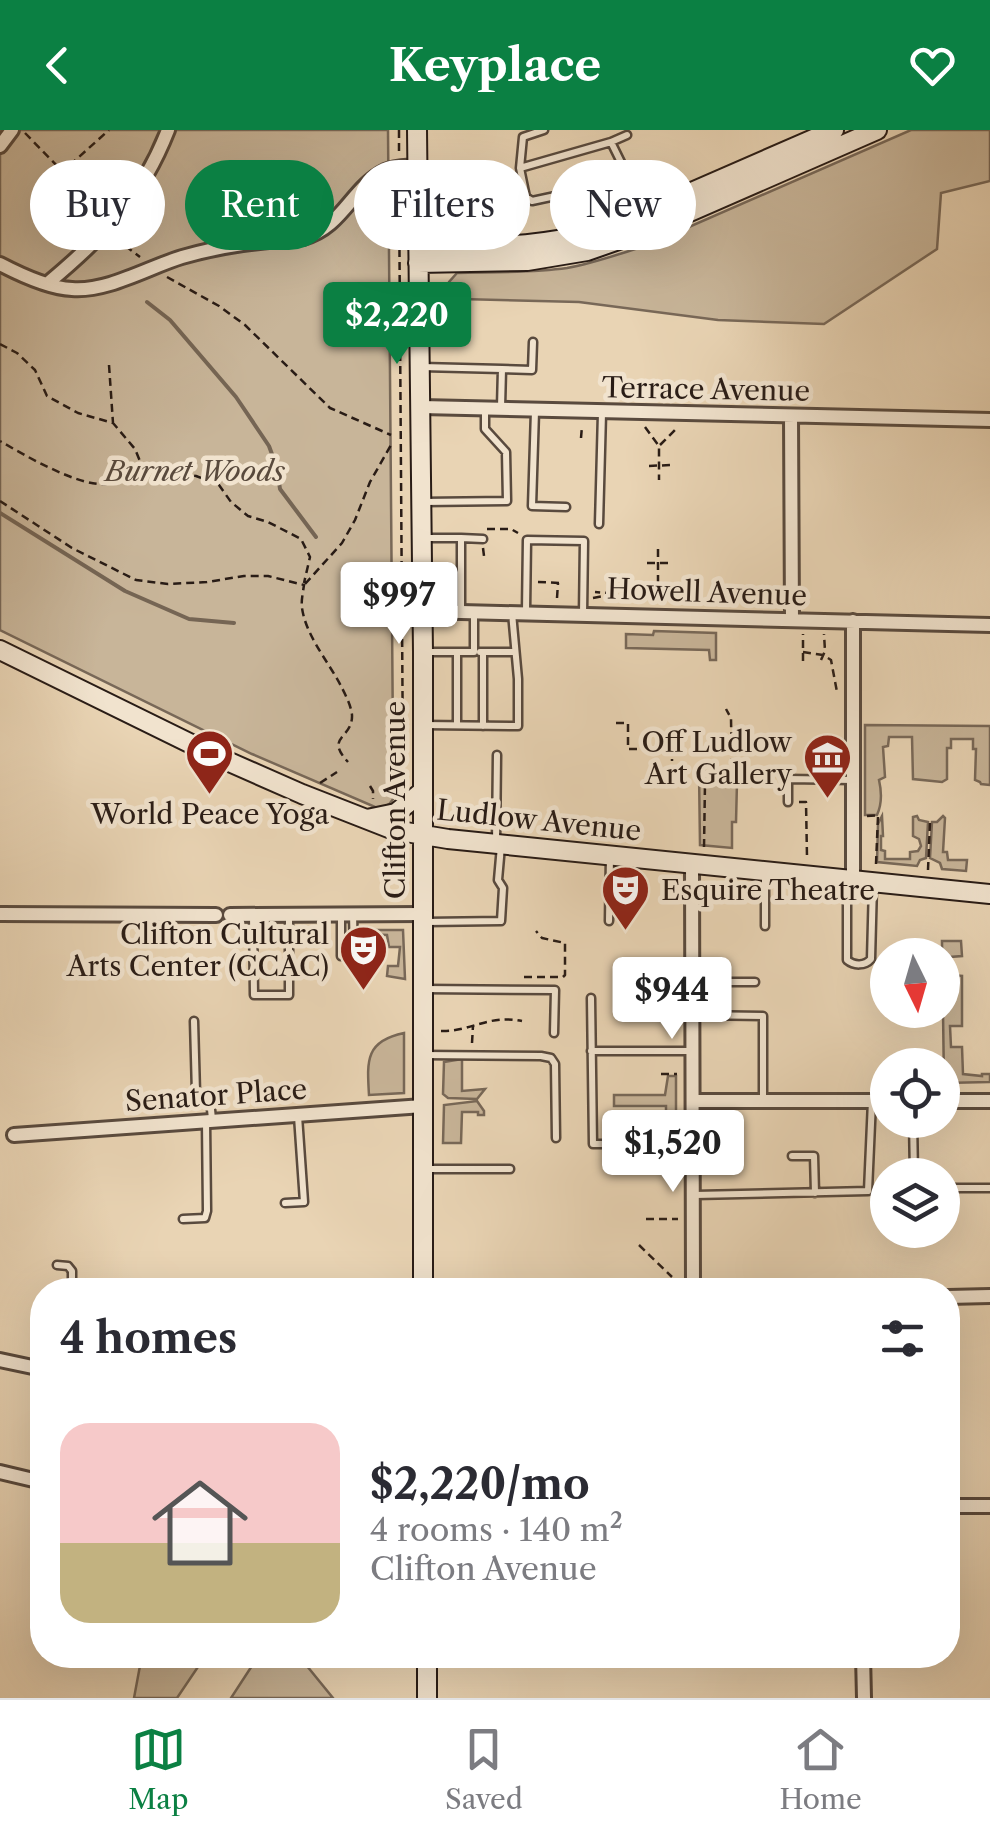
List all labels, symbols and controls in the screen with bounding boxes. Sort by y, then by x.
text: Keyplace [389,37,601,93]
icon: back [30,38,85,93]
icon: heart [905,38,960,93]
chip: Buy [30,160,165,250]
chip: Rent [185,160,334,250]
chip: Filters [354,160,530,250]
chip: New [550,160,696,250]
pin: $2,220 [316,282,478,367]
text: $2,220 [345,295,449,334]
street label: Terrace Avenue [602,370,810,408]
park label: Burnet Woods [103,454,286,488]
pin: $997 [340,562,458,647]
street label: Howell Avenue [606,572,808,612]
text: $997 [363,575,435,614]
street label: Clifton Avenue [378,701,412,899]
place label: Off Ludlow Art Gallery [642,725,793,791]
sports icon: World Peace Yoga [184,728,236,796]
museum icon: Off Ludlow Art Gallery [801,732,853,800]
street label: Ludlow Avenue [435,792,643,848]
place label: World Peace Yoga [90,797,329,831]
theatre icon: Esquire Theatre [600,864,652,932]
place label: Esquire Theatre [661,873,875,907]
place label: Clifton Cultural Arts Center (CCAC) [66,917,329,983]
theatre icon: Clifton Cultural Arts Center (CCAC) [338,924,390,992]
north arrow [870,938,960,1028]
map controls [870,938,960,1248]
pin: $944 [613,957,731,1042]
text: $944 [635,970,709,1009]
button: locate [870,1048,960,1138]
street label: Senator Place [124,1072,308,1118]
pin: $1,520 [592,1110,754,1195]
text: $1,520 [624,1123,722,1162]
button: layers [870,1158,960,1248]
icon: filters [875,1311,930,1366]
text: 4 homes [60,1312,237,1364]
text: $2,220/mo [370,1458,590,1510]
icon: home [140,1463,260,1583]
text: 4 rooms · 140 m² [370,1510,623,1549]
text: Clifton Avenue [370,1549,597,1588]
tab: Map [128,1722,188,1816]
tab: Saved [445,1722,523,1816]
tab: Home [779,1722,862,1816]

